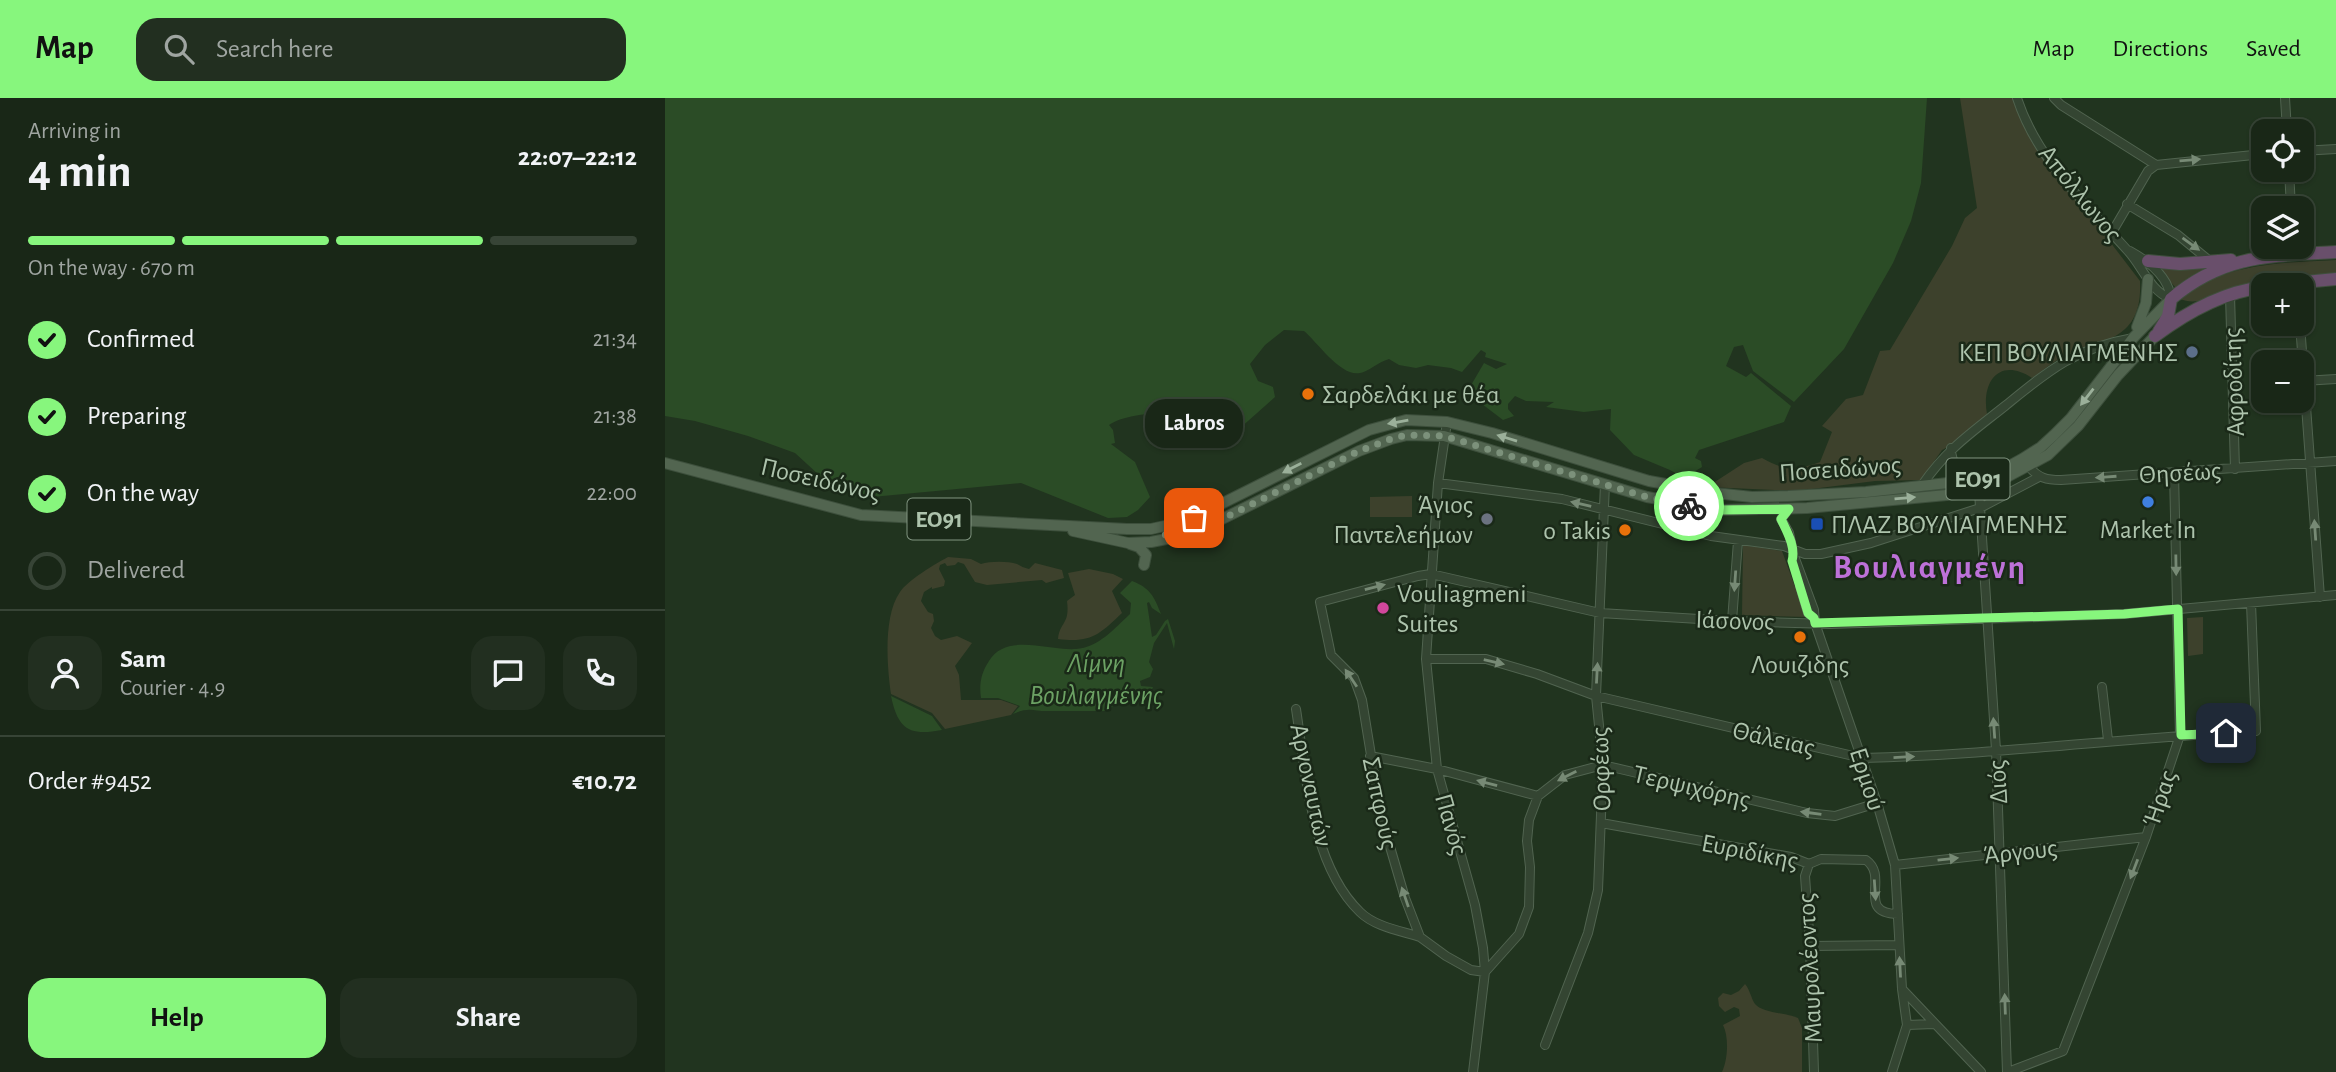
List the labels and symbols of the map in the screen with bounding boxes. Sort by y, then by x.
street label: Απόλλωνος [2034,140,2127,247]
one-way arrow [2179,154,2201,165]
one-way arrow [2182,237,2200,251]
street label: Αφροδίτης [2219,327,2249,437]
place label: ΚΕΠ ΒΟΥΛΙΑΓΜΕΝΗΣ [1959,340,2178,366]
marker: ΚΕΠ ΒΟΥΛΙΑΓΜΕΝΗΣ [2184,344,2200,360]
place label: Σαρδελάκι με θέα [1322,382,1500,408]
marker: Σαρδελάκι με θέα [1300,386,1316,402]
one-way arrow [2079,388,2094,406]
callout: Labros [1145,399,1243,448]
one-way arrow [1387,417,1409,428]
one-way arrow [1496,432,1517,442]
street label: Ποσειδώνος [1778,452,1902,486]
street label: Ποσειδώνος [758,454,883,506]
road number: ΕΟ91 [1947,458,2009,500]
street label: Θησέως [2138,458,2222,488]
one-way arrow [1281,462,1301,474]
courier [1654,471,1724,541]
one-way arrow [2095,472,2117,483]
pin [1164,488,1224,548]
place label: Άγιος Παντελεήμων [1333,492,1473,548]
one-way arrow [1895,493,1917,504]
marker: Market In [2140,494,2156,510]
road number: ΕΟ91 [908,498,971,540]
one-way arrow [1570,498,1592,509]
marker: Άγιος Παντελεήμων [1479,511,1495,527]
place label: ΠΛΑΖ ΒΟΥΛΙΑΓΜΕΝΗΣ [1831,512,2067,538]
marker: ΠΛΑΖ ΒΟΥΛΙΑΓΜΕΝΗΣ [1809,516,1825,532]
place label: Market In [2100,517,2196,543]
place label: o Takis [1543,518,1611,544]
one-way arrow [2309,519,2320,541]
marker: o Takis [1617,522,1633,538]
district label: Βουλιαγμένη [1833,552,2027,585]
one-way arrow [2171,554,2182,576]
one-way arrow [1729,570,1740,592]
one-way arrow [1364,581,1386,592]
place label: Vouliagmeni Suites [1397,581,1526,637]
marker: Vouliagmeni Suites [1375,600,1391,616]
street label: Ιάσονος [1695,607,1775,635]
marker: Λουιζιδης [1792,629,1808,645]
water label: Λίμνη Βουλιαγμένης [1029,650,1163,710]
place label: Λουιζιδης [1751,652,1849,678]
one-way arrow [1483,657,1505,668]
one-way arrow [1592,661,1603,683]
one-way arrow [1344,669,1358,687]
pin [2196,703,2256,763]
one-way arrow [1988,716,1999,738]
street label: Θάλειας [1730,717,1817,761]
street label: Αργοναυτών [1285,721,1337,849]
street label: Ορφέως [1587,726,1615,812]
street label: Ερμού [1845,745,1889,814]
one-way arrow [1894,751,1916,762]
street label: Σαπφούς [1358,755,1403,852]
street label: Διός [1984,759,2012,805]
street label: Τερψιχόρης [1631,761,1753,813]
street label: Ήρας [2138,767,2182,830]
one-way arrow [1556,769,1576,781]
one-way arrow [1476,777,1498,788]
street label: Πανός [1430,791,1472,858]
one-way arrow [1800,807,1822,818]
street label: Ευριδίκης [1699,830,1800,874]
street label: Άργους [1982,835,2059,869]
one-way arrow [1937,854,1959,865]
one-way arrow [2128,858,2139,879]
one-way arrow [1870,879,1881,901]
one-way arrow [1399,887,1410,908]
street label: Μαυρολέοντος [1793,892,1827,1044]
one-way arrow [1895,956,1906,978]
one-way arrow [1999,993,2011,1015]

